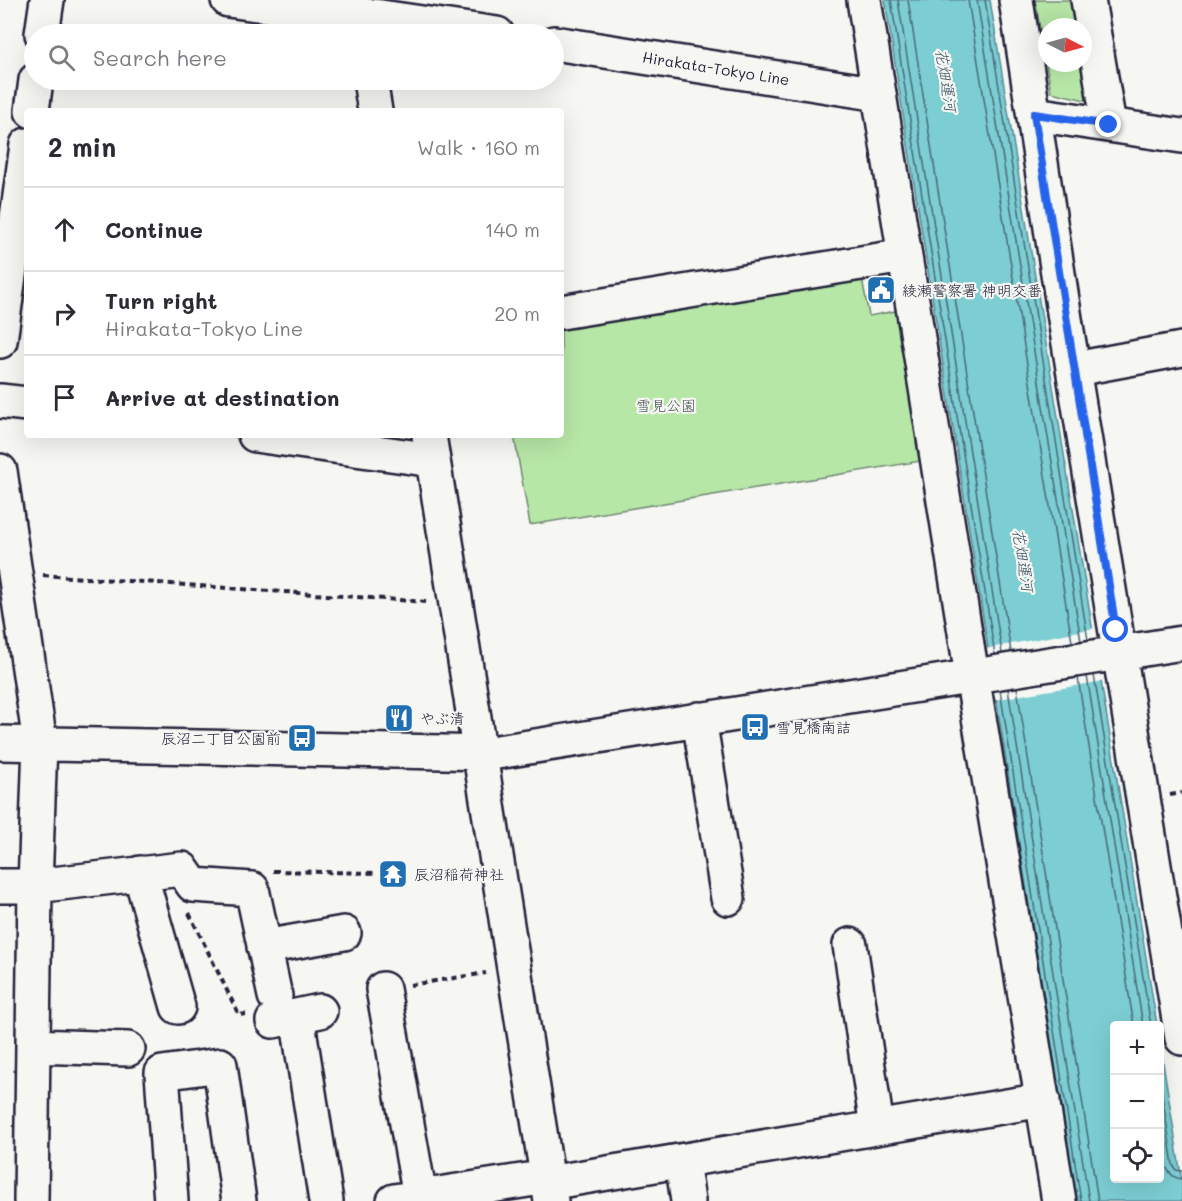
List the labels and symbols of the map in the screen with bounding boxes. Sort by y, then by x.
north arrow [1038,18,1092,72]
street label: Hirakata-Tokyo Line [641,47,791,89]
water label: 花畑運河 [932,47,963,115]
route end [1095,111,1121,137]
public building icon: 綾瀬警察署 神明交番 [865,274,897,306]
place label: 綾瀬警察署 神明交番 [902,280,1042,300]
park label: 雪見公園 [636,395,696,415]
water label: 花畑運河 [1009,527,1040,595]
route start [1102,616,1128,642]
restaurant icon: やぶ清 [383,702,415,734]
place label: やぶ清 [420,708,464,728]
bus stop icon: 雪見橋南詰 [739,711,771,743]
place label: 雪見橋南詰 [776,717,851,737]
bus stop icon: 辰沼二丁目公園前 [286,722,318,754]
place label: 辰沼二丁目公園前 [161,728,281,748]
temple icon: 辰沼稲荷神社 [377,858,409,890]
place label: 辰沼稲荷神社 [414,864,504,884]

